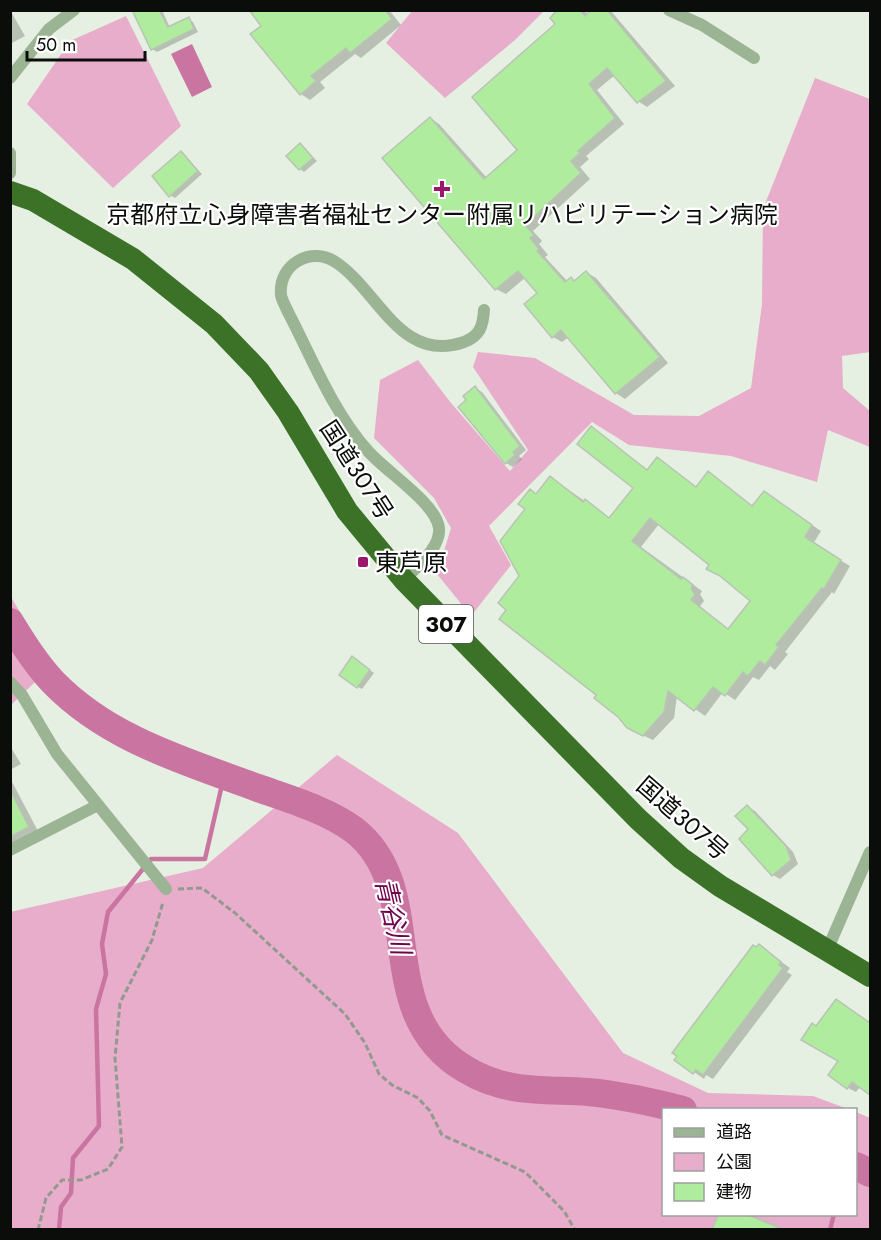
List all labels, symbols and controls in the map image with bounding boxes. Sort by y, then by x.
scale bar [27,24,146,62]
text: 50 m [36,32,76,58]
marker: 京都府立心身障害者福祉センター附属リハビリテーション病院 [433,180,451,198]
place label: 京都府立心身障害者福祉センター附属リハビリテーション病院 [106,197,778,232]
street label: 国道307号 [312,413,402,527]
place label: 東芦原 [375,545,447,580]
marker: 東芦原 [356,555,370,569]
road number: 307 [419,605,473,643]
street label: 国道307号 [629,768,737,868]
water label: 青谷川 [366,874,421,961]
legend [662,1108,857,1216]
text: 道路 [716,1119,752,1145]
text: 公園 [716,1149,752,1175]
text: 建物 [716,1179,752,1205]

